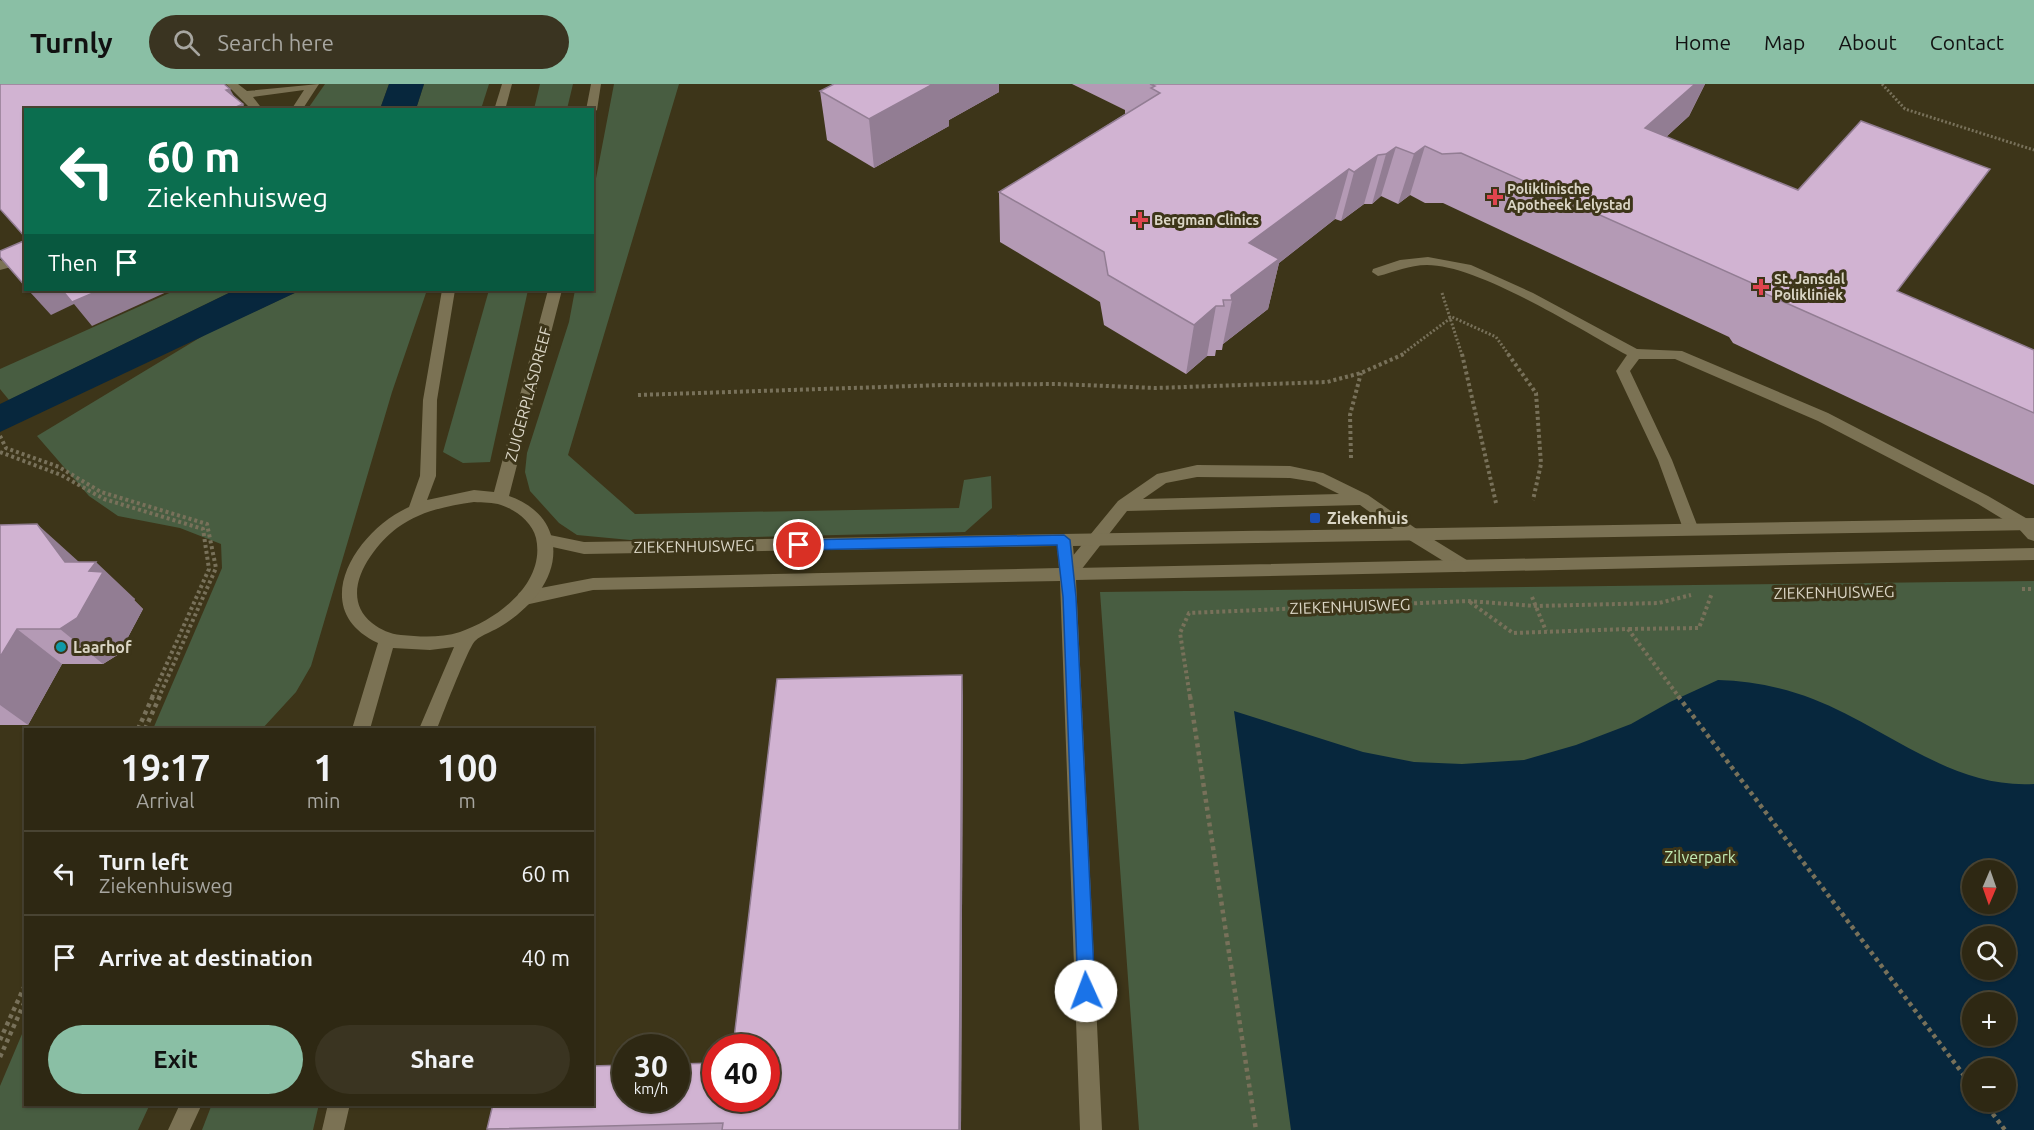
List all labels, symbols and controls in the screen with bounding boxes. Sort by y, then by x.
search box [149,15,569,69]
icon: search [170,26,203,59]
text: Turnly [30,27,113,58]
text: Search here [218,30,334,55]
text: Home [1674,30,1731,54]
text: Map [1764,30,1805,54]
text: About [1838,30,1897,54]
text: Contact [1930,30,2004,54]
icon: left [48,132,126,210]
text: 60 m [147,133,241,180]
place label: Poliklinische Apotheek Lelystad [1507,181,1631,213]
text: Ziekenhuisweg [147,182,328,212]
marker: Poliklinische Apotheek Lelystad [1488,190,1502,204]
marker: Bergman Clinics [1131,211,1149,229]
place label: Bergman Clinics [1154,212,1259,228]
icon: arrive [110,246,143,279]
text: Then [48,250,98,275]
place label: St. Jansdal Polikliniek [1774,271,1845,303]
marker: St. Jansdal Polikliniek [1752,278,1770,296]
street label: ZUIGERPLASDREEF [501,325,555,463]
place label: Ziekenhuis [1327,509,1408,527]
marker: Ziekenhuis [1308,511,1322,525]
pin [773,519,824,570]
icon: arrive [782,528,815,561]
street label: ZIEKENHUISWEG [633,536,755,556]
street label: ZIEKENHUISWEG [1773,582,1895,602]
street label: ZIEKENHUISWEG [1289,595,1411,617]
place label: Laarhof [73,638,132,656]
marker: Laarhof [54,640,68,654]
text: 19:17 [120,747,210,788]
text: 1 [313,747,334,788]
text: 100 [437,747,498,788]
text: Arrival [136,789,195,812]
text: min [307,789,340,812]
text: m [459,789,476,812]
park label: Zilverpark [1664,848,1736,866]
text: Turn left [99,849,189,874]
icon: left [48,857,81,890]
north arrow [1962,860,2016,914]
map controls [1962,860,2016,1112]
text: 60 m [521,861,570,886]
text: Ziekenhuisweg [99,874,233,897]
button: search [1962,926,2016,980]
icon: arrive [48,941,81,974]
text: Arrive at destination [99,945,313,970]
text: 40 m [521,945,570,970]
position arrow [1054,959,1118,1023]
button: + [1962,992,2016,1046]
button: Exit [48,1025,303,1094]
button: Share [315,1025,570,1094]
speed limit sign: 40 [702,1034,780,1112]
text: 30 [634,1049,668,1083]
button: − [1962,1058,2016,1112]
text: km/h [634,1080,668,1097]

